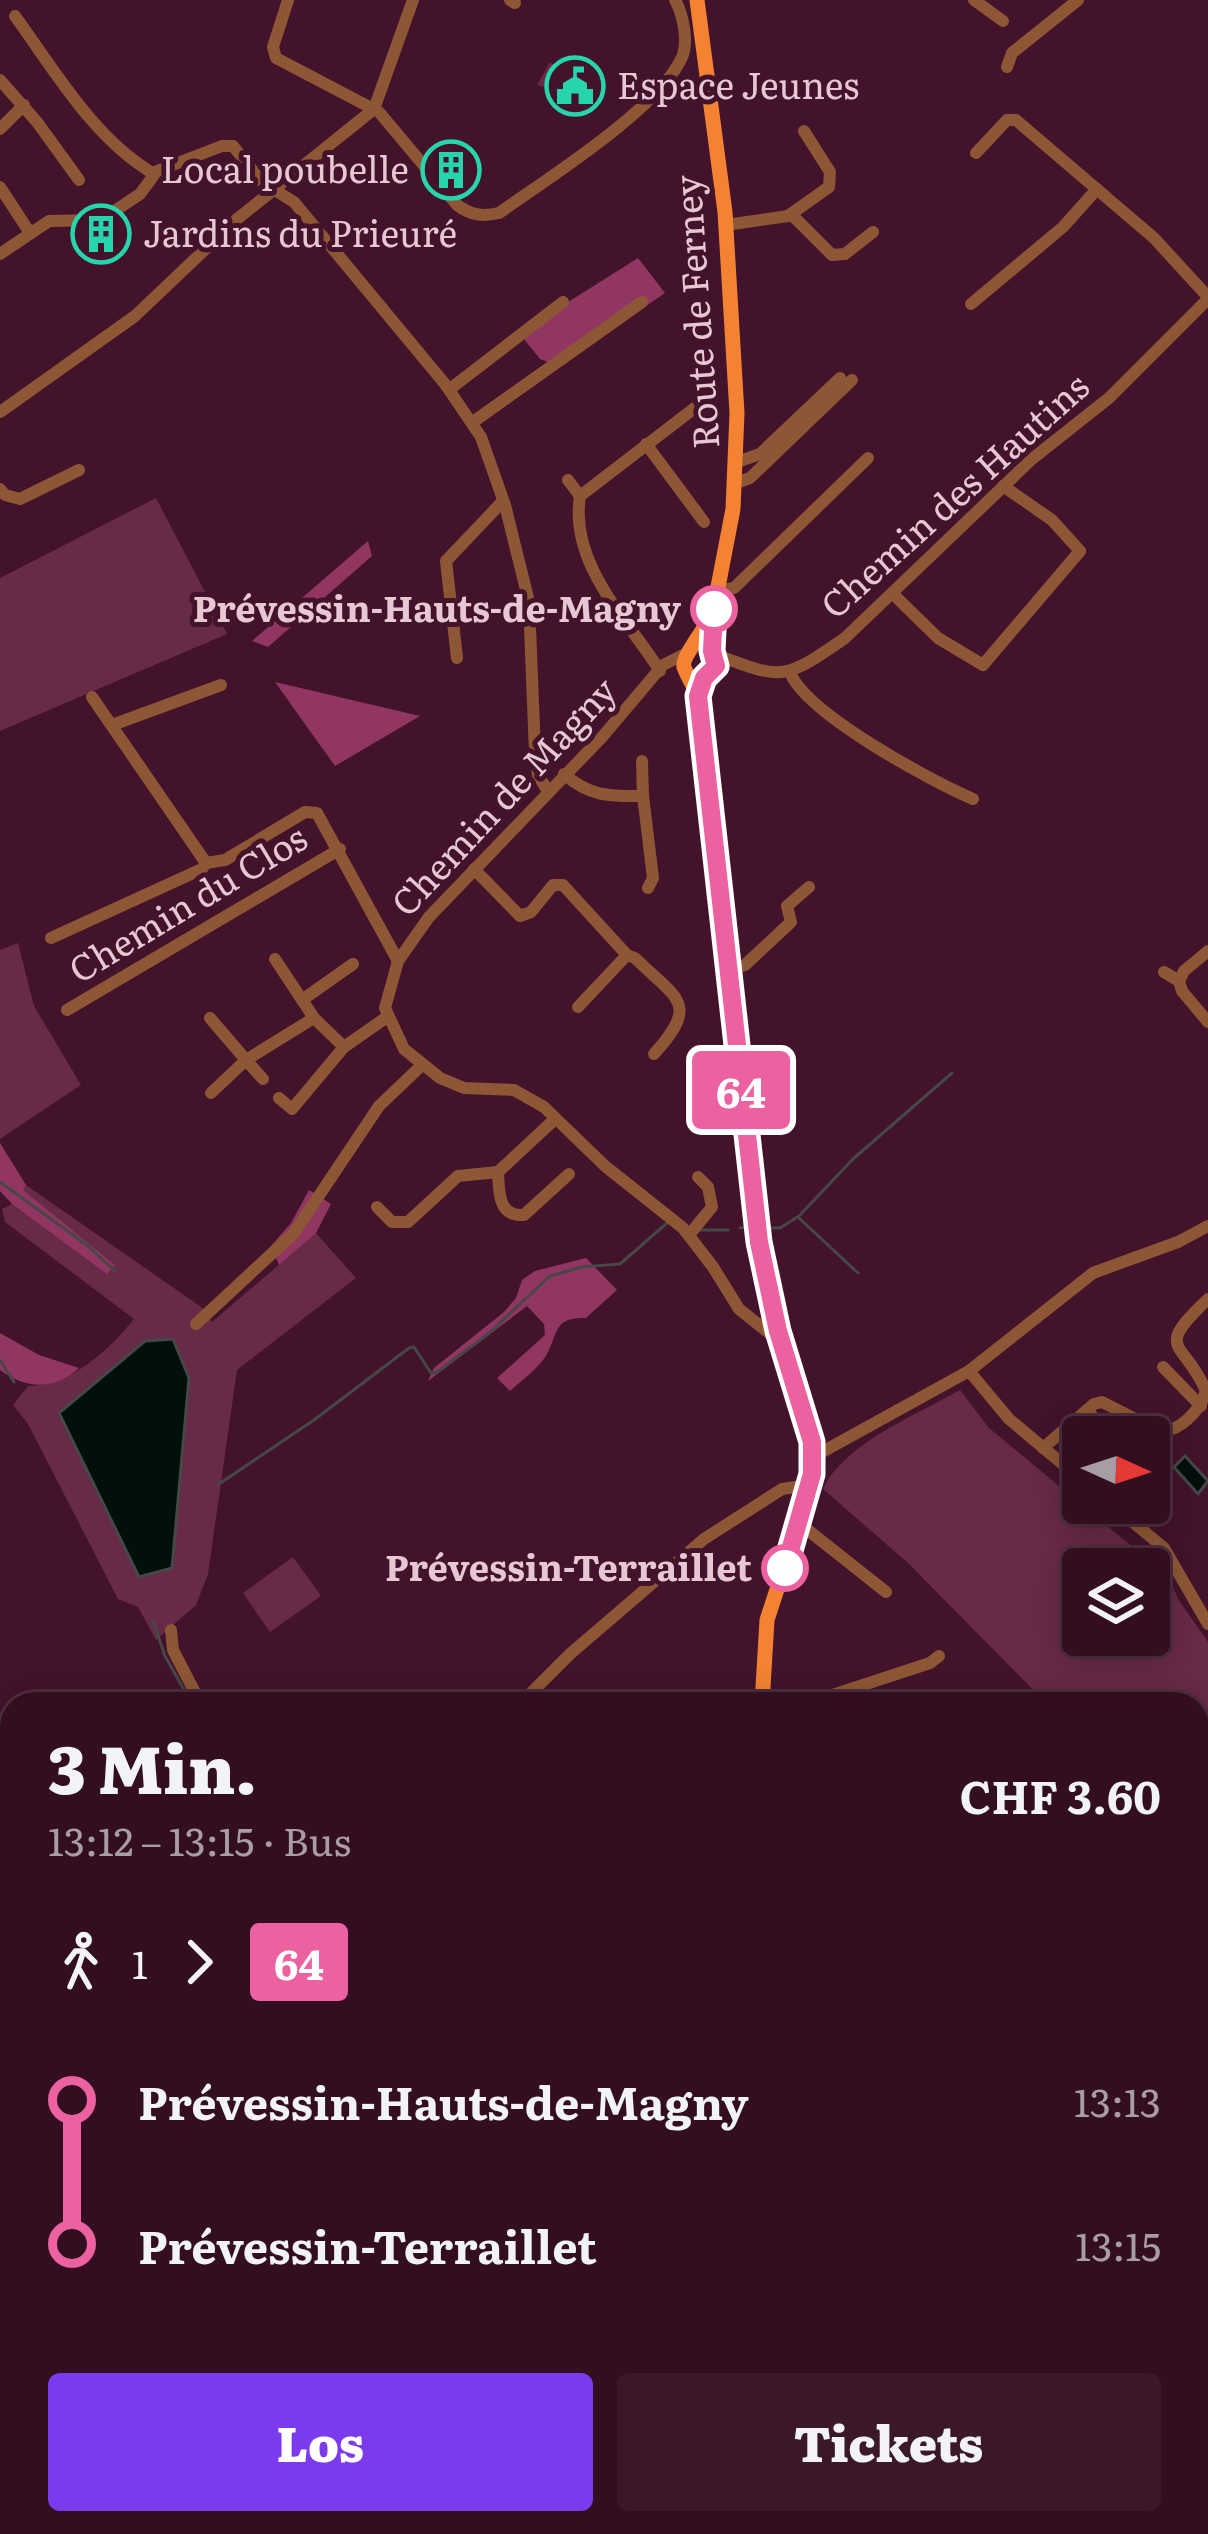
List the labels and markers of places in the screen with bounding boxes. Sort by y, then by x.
public building icon: Espace Jeunes [544,55,606,117]
place label: Espace Jeunes [617,57,859,110]
building icon: Local poubelle [420,139,482,201]
place label: Local poubelle [161,141,409,194]
building icon: Jardins du Prieuré [70,203,132,265]
place label: Jardins du Prieuré [143,205,457,258]
place label: Prévessin-Hauts-de-Magny [193,580,681,633]
marker: Prévessin-Hauts-de-Magny [692,587,736,631]
place label: Prévessin-Terraillet [385,1539,752,1592]
marker: Prévessin-Terraillet [763,1546,807,1590]

